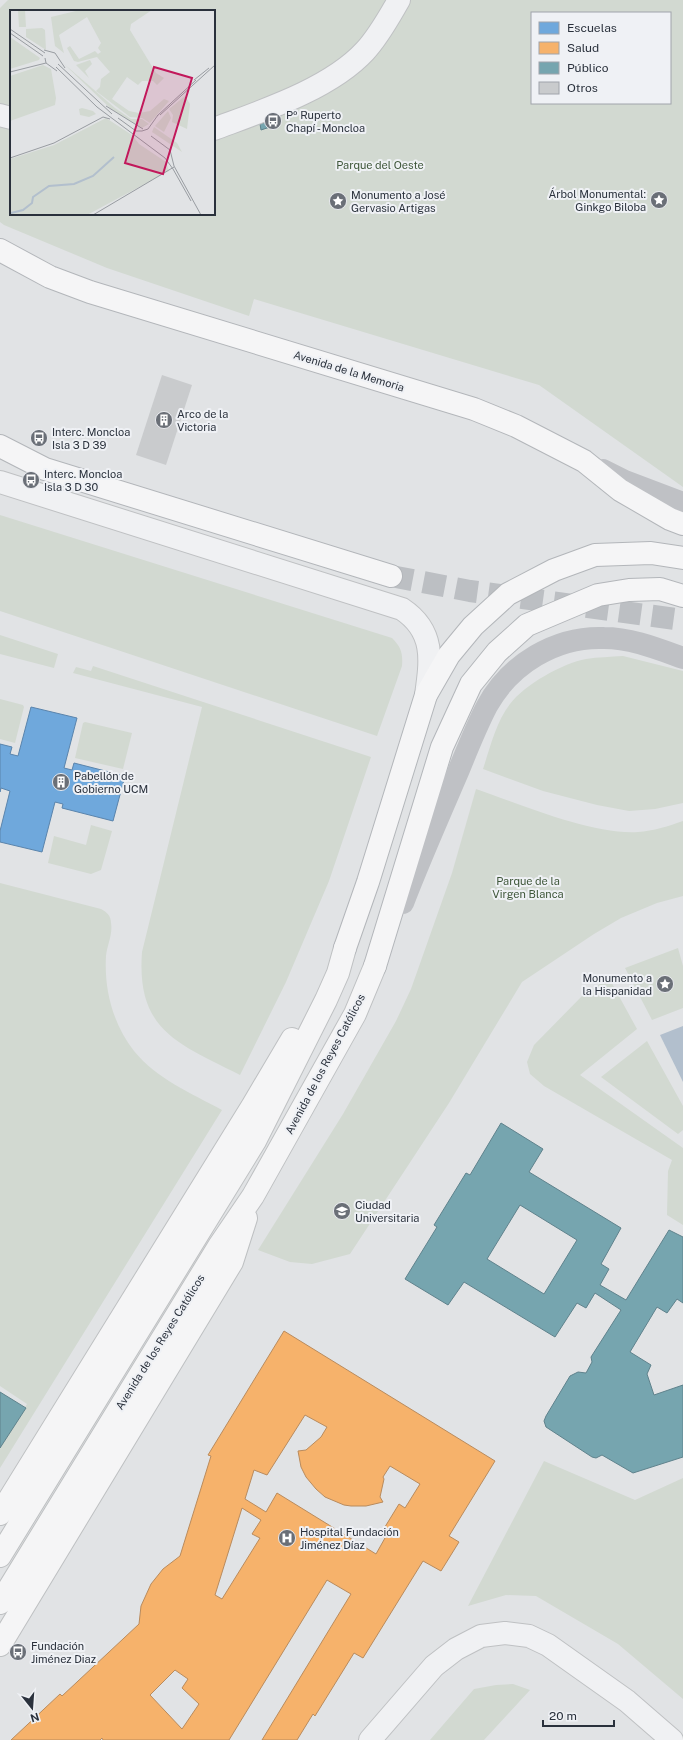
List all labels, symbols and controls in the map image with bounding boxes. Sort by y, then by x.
inset map [10,10,215,215]
legend [531,12,671,104]
text: Escuelas [567,21,617,35]
text: Salud [567,41,599,55]
text: Público [567,61,609,75]
text: Otros [567,81,598,95]
place label: Pº Ruperto Chapí - Moncloa [286,109,365,134]
bus stop icon: Pº Ruperto Chapí - Moncloa [263,111,283,131]
park label: Parque del Oeste [336,159,424,171]
place label: Árbol Monumental: Ginkgo Biloba [548,187,646,213]
place label: Monumento a José Gervasio Artigas [351,189,446,214]
place icon: Árbol Monumental: Ginkgo Biloba [649,190,669,210]
place icon: Monumento a José Gervasio Artigas [328,191,348,211]
street label: Avenida de la Memoria [292,348,406,394]
place label: Arco de la Victoria [177,408,228,433]
building icon: Arco de la Victoria [154,410,174,430]
place label: Interc. Moncloa Isla 3 D 39 [52,426,130,451]
bus stop icon: Interc. Moncloa Isla 3 D 39 [29,428,49,448]
place label: Interc. Moncloa Isla 3 D 30 [44,468,122,493]
bus stop icon: Interc. Moncloa Isla 3 D 30 [21,470,41,490]
place label: Pabellón de Gobierno UCM [74,770,148,795]
building icon: Pabellón de Gobierno UCM [51,772,71,792]
park label: Parque de la Virgen Blanca [492,875,564,900]
place label: Monumento a la Hispanidad [582,972,652,997]
place icon: Monumento a la Hispanidad [655,974,675,994]
street label: Avenida de los Reyes Católicos [283,992,367,1136]
place label: Ciudad Universitaria [355,1199,419,1224]
school or university icon: Ciudad Universitaria [332,1201,352,1221]
street label: Avenida de los Reyes Católicos [113,1272,207,1412]
place label: Hospital Fundación Jiménez Díaz [300,1526,399,1551]
hospital icon: Hospital Fundación Jiménez Díaz [277,1528,297,1548]
place label: Fundación Jiménez Diaz [31,1640,96,1665]
bus stop icon: Fundación Jiménez Diaz [8,1642,28,1662]
north arrow [12,1688,52,1728]
scale bar [543,1702,614,1728]
text: 20 m [549,1709,577,1723]
text: N [29,1711,41,1725]

